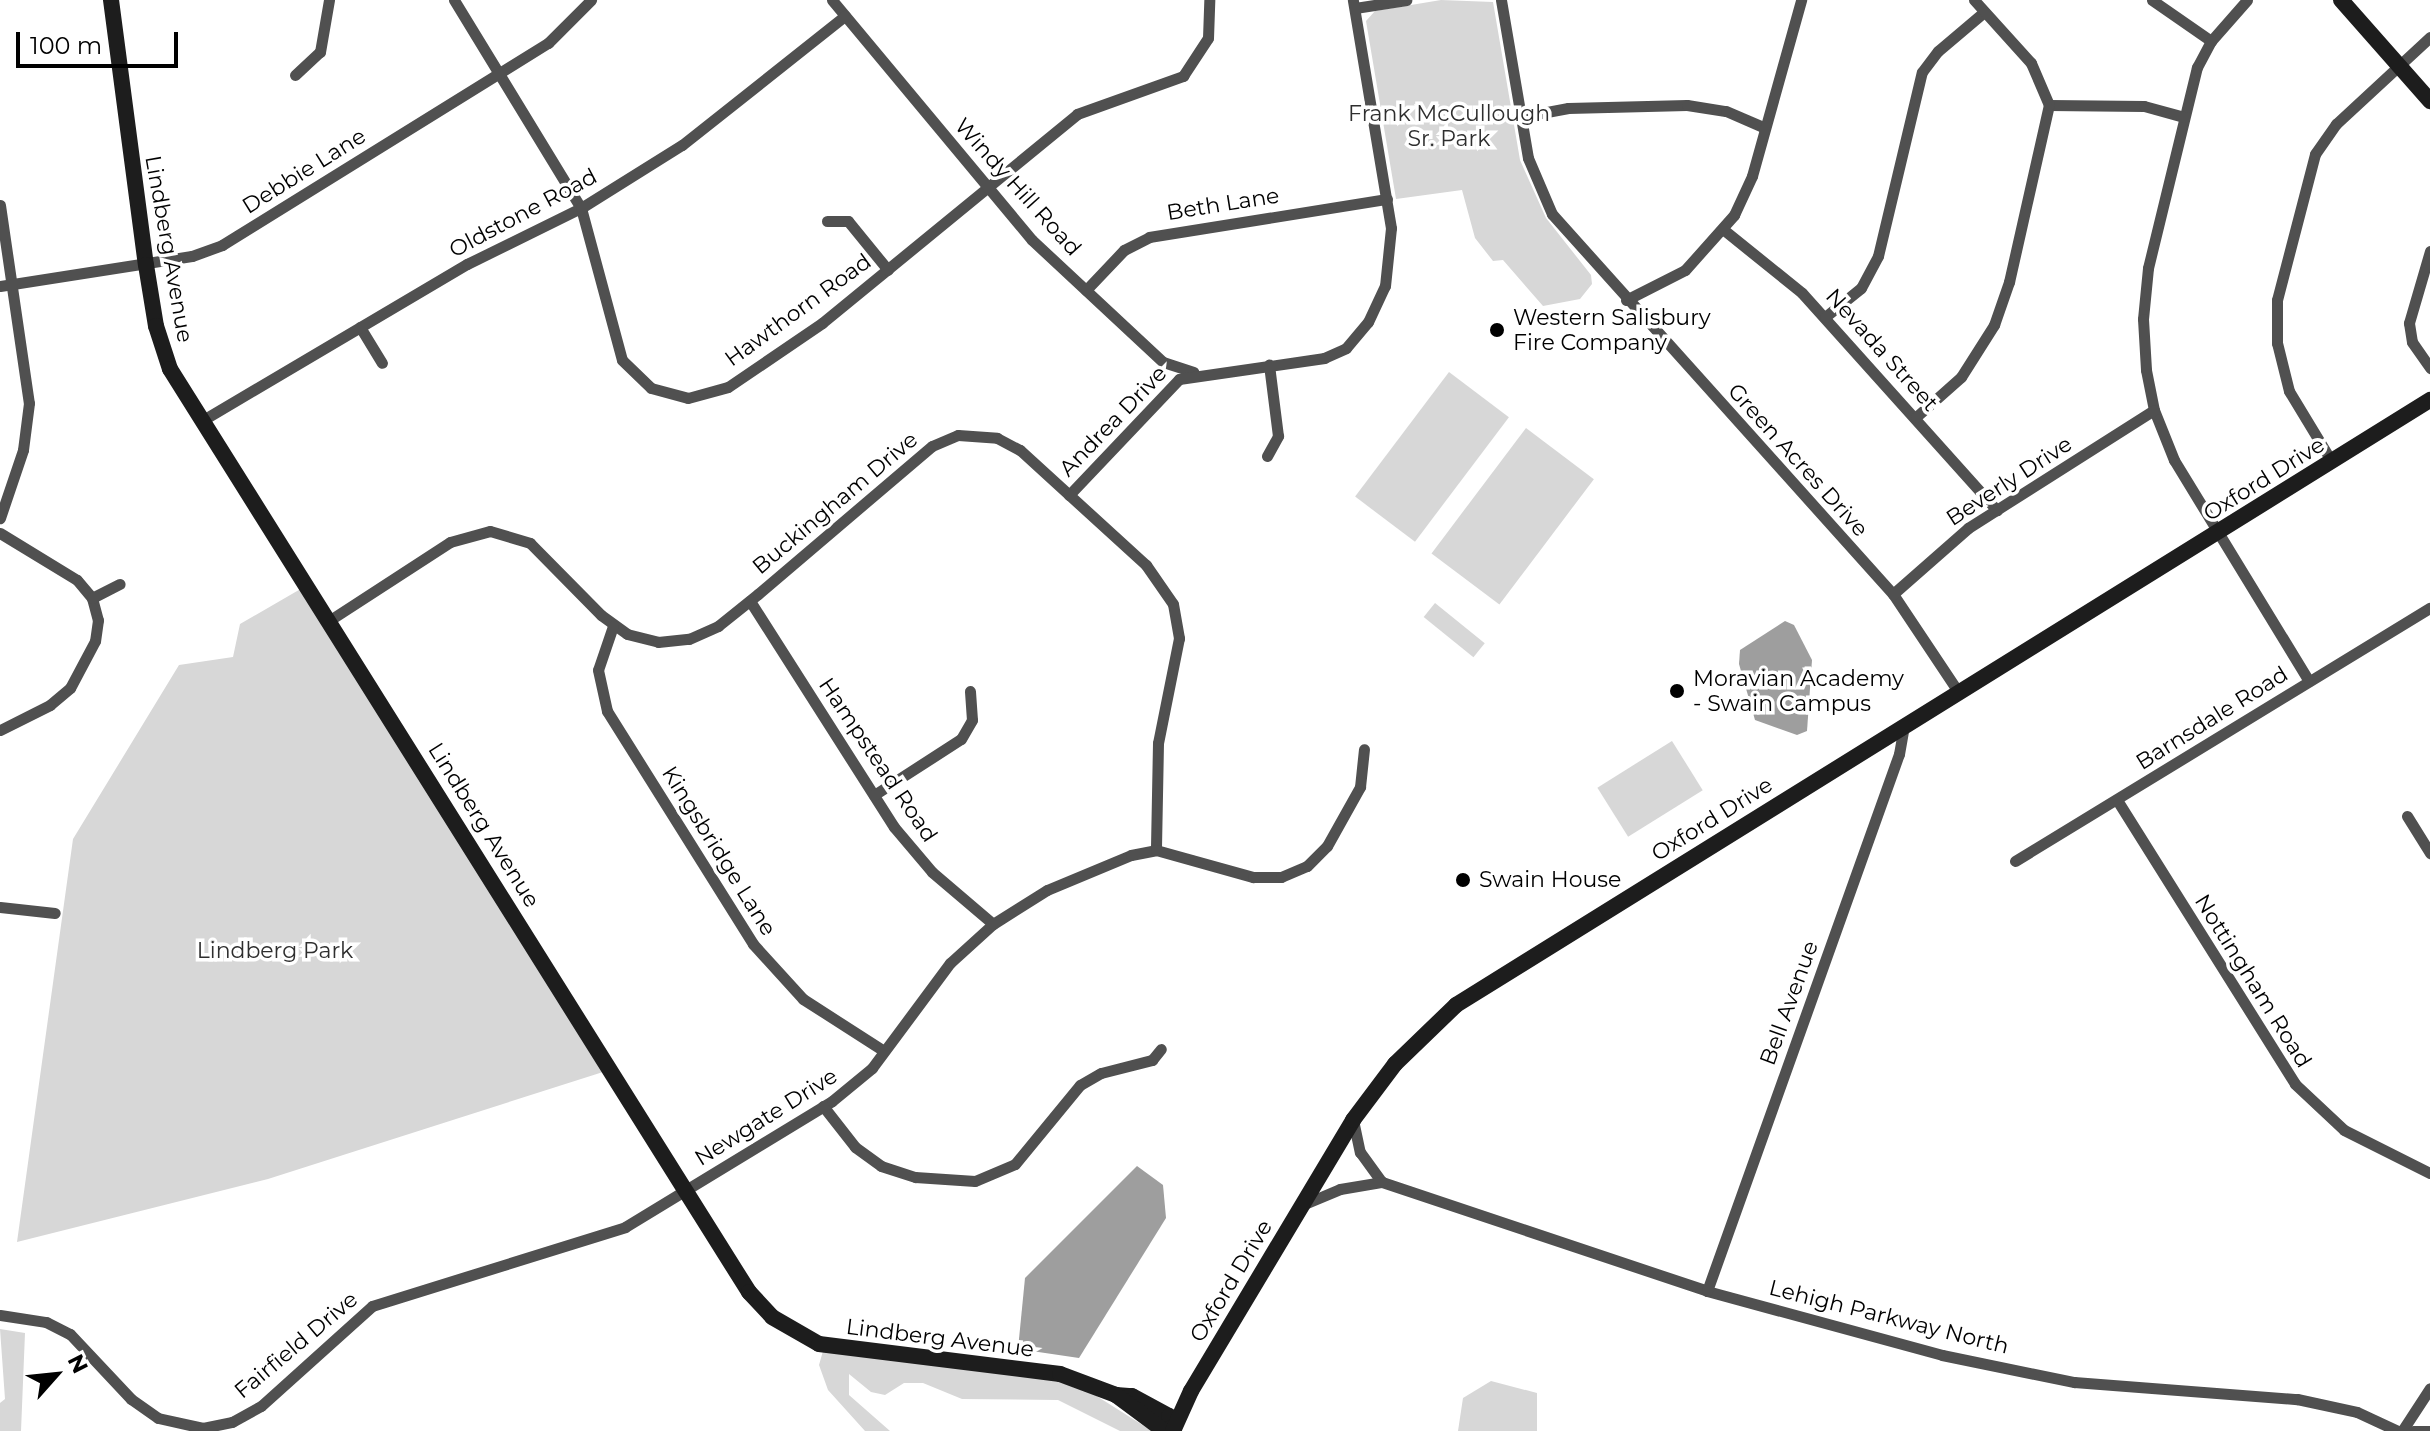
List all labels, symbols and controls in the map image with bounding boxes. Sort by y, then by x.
scale bar [20,16,182,66]
text: 100 m [30,31,102,60]
park label: Frank McCullough Sr. Park [1348,100,1550,152]
street label: Windy Hill Road [949,113,1087,261]
street label: Debbie Lane [237,123,371,219]
street label: Lindberg Avenue [140,154,198,344]
street label: Oldstone Road [444,163,602,263]
street label: Beth Lane [1165,182,1281,226]
street label: Hawthorn Road [720,248,876,372]
street label: Nevada Street [1820,283,1944,417]
place label: Western Salisbury Fire Company [1513,304,1711,356]
marker: Western Salisbury Fire Company [1488,321,1506,339]
street label: Andrea Drive [1054,360,1172,482]
street label: Green Acres Drive [1722,378,1874,542]
street label: Buckingham Drive [747,426,923,580]
street label: Beverly Drive [1941,431,2077,531]
street label: Oxford Drive [2199,431,2329,527]
street label: Barnsdale Road [2131,661,2293,775]
place label: Moravian Academy - Swain Campus [1693,665,1904,716]
street label: Hampstead Road [813,673,943,847]
marker: Moravian Academy - Swain Campus [1668,682,1686,700]
street label: Lindberg Avenue [423,738,545,912]
street label: Kingsbridge Lane [656,761,782,941]
street label: Oxford Drive [1647,771,1777,867]
place label: Swain House [1479,867,1621,893]
marker: Swain House [1454,871,1472,889]
street label: Nottingham Road [2189,889,2317,1073]
street label: Bell Avenue [1754,937,1824,1069]
park label: Lindberg Park [197,938,353,964]
street label: Newgate Drive [690,1063,842,1171]
street label: Oxford Drive [1184,1215,1278,1347]
street label: Lehigh Parkway North [1766,1274,2012,1360]
street label: Fairfield Drive [229,1286,363,1404]
street label: Lindberg Avenue [844,1313,1036,1363]
north arrow [16,1335,96,1415]
text: N [62,1350,94,1378]

